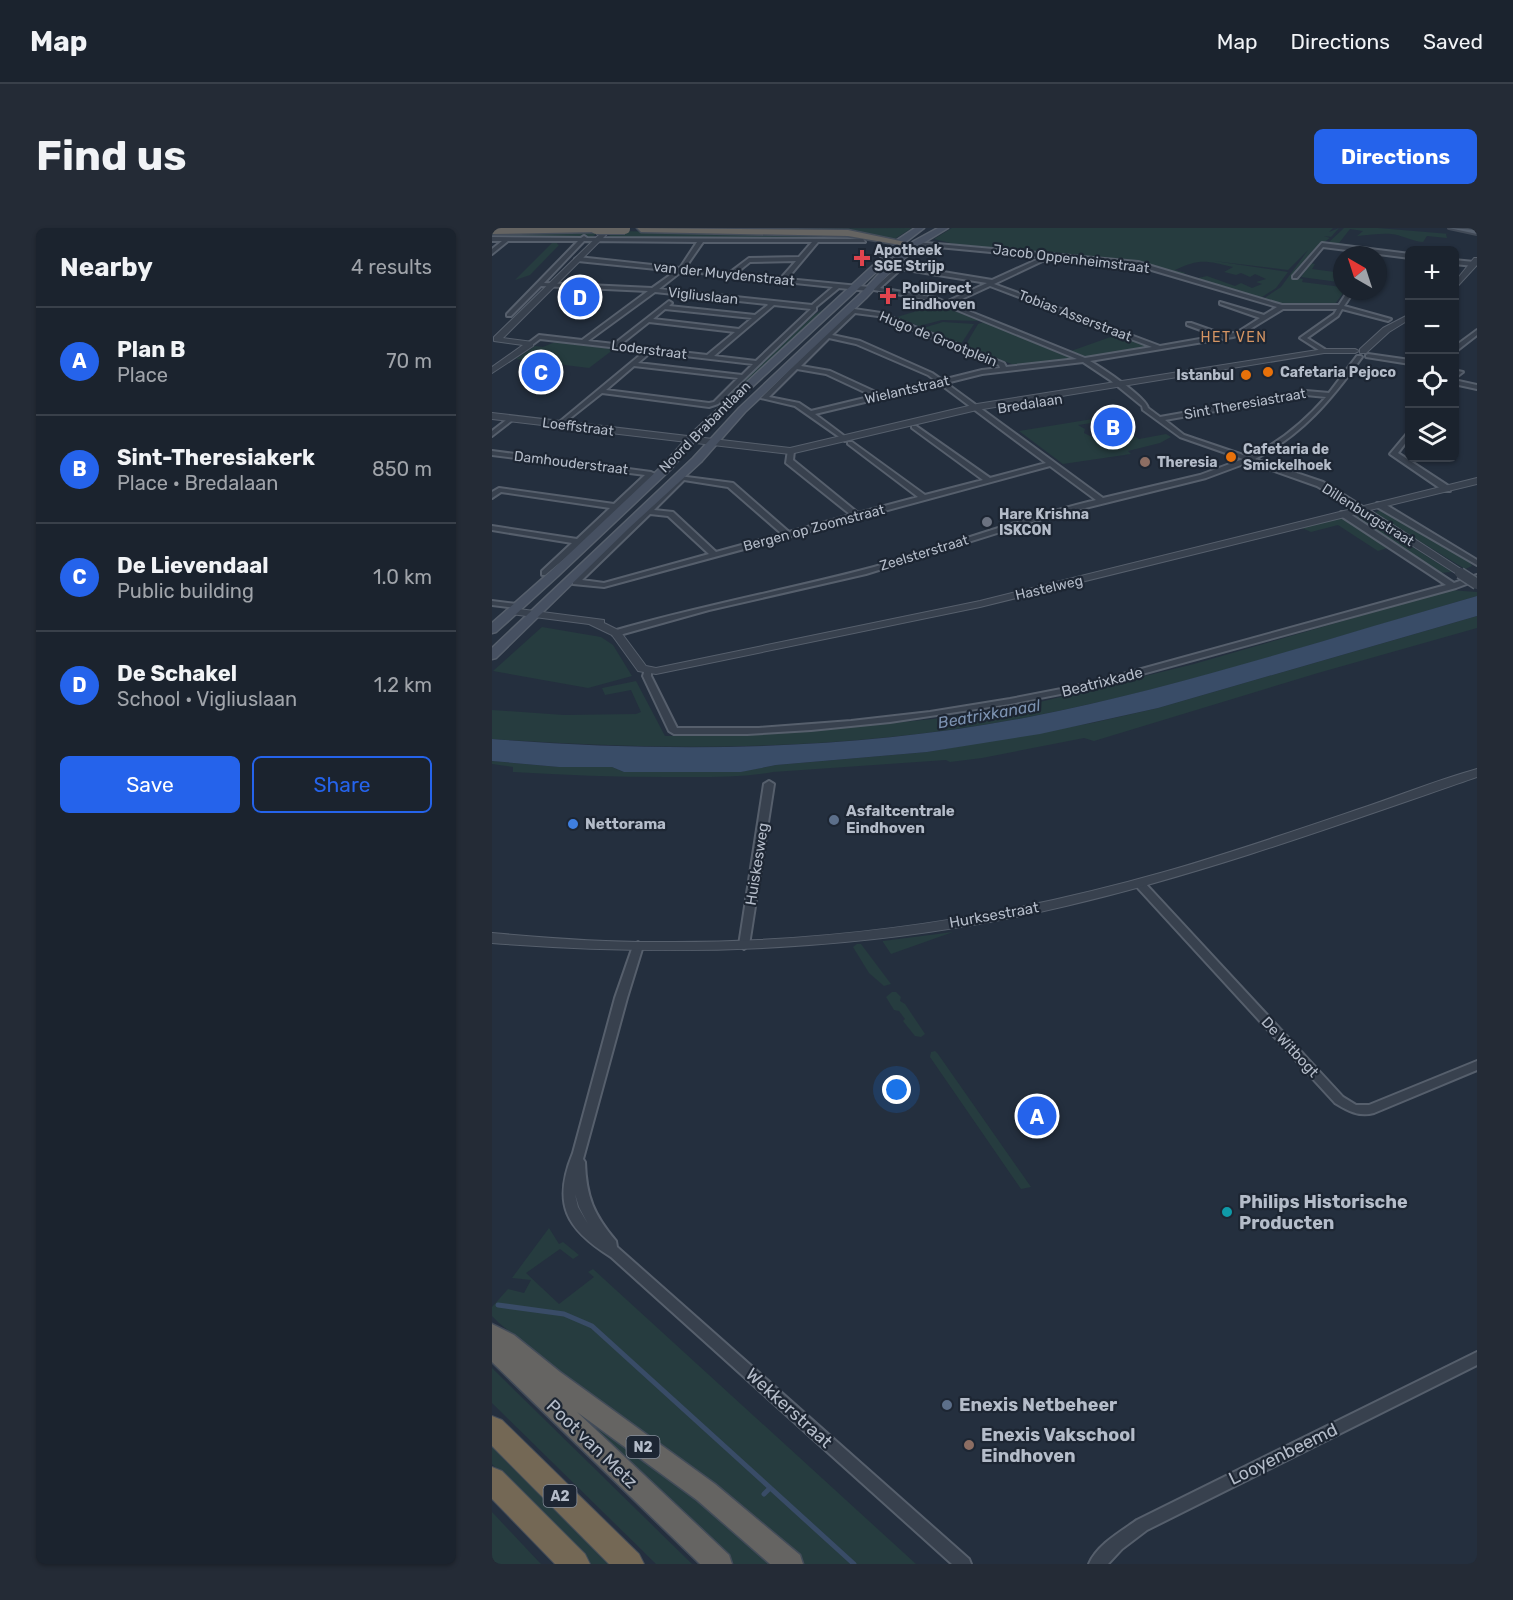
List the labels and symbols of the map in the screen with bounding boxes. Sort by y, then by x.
street label: Jacob Oppenheimstraat [992,241,1151,277]
place label: Apotheek SGE Strijp [874,242,945,275]
north arrow [1333,246,1387,300]
marker: Apotheek SGE Strijp [855,251,869,265]
street label: van der Muydenstraat [652,258,796,290]
pin: D [560,274,599,320]
place label: PoliDirect Eindhoven [902,280,976,313]
street label: Vigliuslaan [667,284,739,308]
marker: PoliDirect Eindhoven [879,287,897,305]
street label: Tobias Asserstraat [1016,287,1135,346]
street label: Hugo de Grootplein [877,308,999,370]
district label: HET VEN [1200,329,1268,346]
street label: Loderstraat [610,337,688,363]
pin: C [521,350,560,394]
place label: Cafetaria Pejoco [1280,364,1396,381]
marker: Cafetaria Pejoco [1261,365,1275,379]
place label: Istanbul [1176,367,1234,384]
marker: Istanbul [1239,368,1253,382]
street label: Wielantstraat [863,372,951,408]
street label: Noord Brabantlaan [656,378,754,476]
street label: Sint Theresiastraat [1183,385,1308,423]
street label: Bredalaan [996,390,1064,418]
pin: B [1094,404,1132,450]
street label: Loeffstraat [541,414,615,440]
place label: Cafetaria de Smickelhoek [1243,441,1333,474]
street label: Damhouderstraat [513,448,630,479]
marker: Cafetaria de Smickelhoek [1224,450,1238,464]
place label: Theresia [1157,454,1218,471]
marker: Theresia [1138,455,1152,469]
street label: Dillenburgstraat [1319,480,1418,550]
street label: Bergen op Zoomstraat [741,501,887,555]
place label: Hare Krishna ISKCON [999,506,1089,539]
marker: Hare Krishna ISKCON [980,515,994,529]
street label: Zeelsterstraat [878,531,971,575]
street label: Hastelweg [1014,572,1084,604]
street label: Beatrixkade [1060,663,1144,701]
water label: Beatrixkanaal [936,695,1043,732]
place label: Asfaltcentrale Eindhoven [846,802,955,837]
marker: Asfaltcentrale Eindhoven [827,813,841,827]
place label: Nettorama [585,815,666,833]
marker: Nettorama [566,817,580,831]
street label: Huiskesweg [742,821,772,907]
street label: Hurksestraat [948,898,1040,932]
street label: De Witbogt [1257,1013,1323,1081]
your location [882,1075,911,1104]
pin: A [1018,1094,1056,1138]
place label: Philips Historische Producten [1239,1191,1408,1234]
marker: Philips Historische Producten [1220,1205,1234,1219]
street label: Wekkerstraat [741,1363,837,1453]
place label: Enexis Netbeheer [959,1394,1117,1416]
street label: Poot van Metz [542,1395,642,1493]
marker: Enexis Netbeheer [940,1398,954,1412]
street label: Looyenbeemd [1225,1418,1341,1490]
place label: Enexis Vakschool Eindhoven [981,1424,1135,1467]
road number: N2 [626,1436,660,1458]
marker: Enexis Vakschool Eindhoven [962,1438,976,1452]
road number: A2 [544,1485,576,1507]

